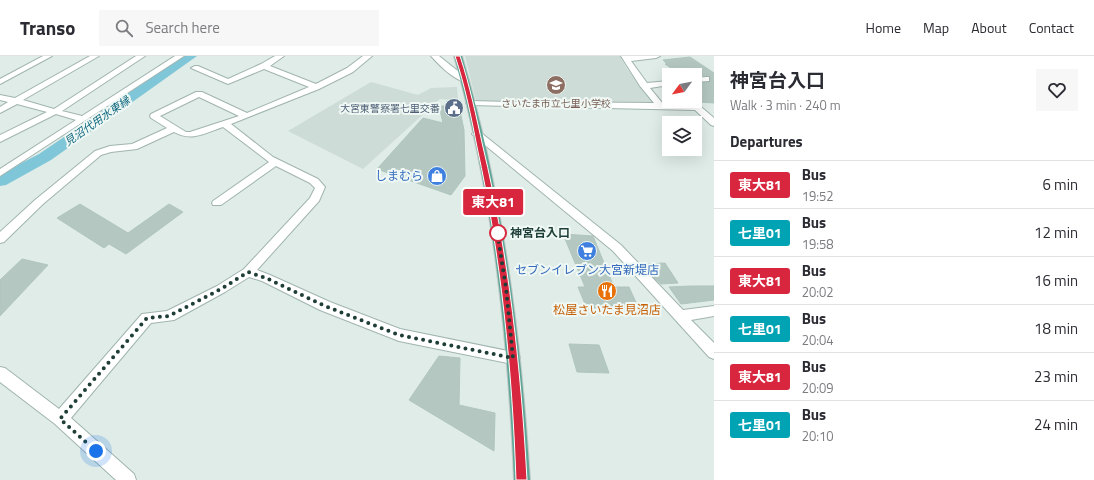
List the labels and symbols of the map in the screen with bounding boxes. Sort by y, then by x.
north arrow [662,68,702,108]
school or university icon: さいたま市立七里小学校 [545,74,567,96]
water label: 見沼代用水東縁 [61,91,135,150]
place label: さいたま市立七里小学校 [501,96,611,111]
public building icon: 大宮東警察署七里交番 [443,97,465,119]
place label: 大宮東警察署七里交番 [340,101,440,116]
shop icon: しまむら [426,165,448,187]
place label: しまむら [375,166,423,185]
line badge: 東大81 [465,189,521,215]
place label: 神宮台入口 [510,223,570,242]
marker: 神宮台入口 [489,224,507,242]
supermarket icon: セブンイレブン大宮新堤店 [576,240,598,262]
place label: セブンイレブン大宮新堤店 [515,260,659,279]
restaurant icon: 松屋さいたま見沼店 [596,280,618,302]
place label: 松屋さいたま見沼店 [553,300,661,319]
your location [86,441,106,461]

